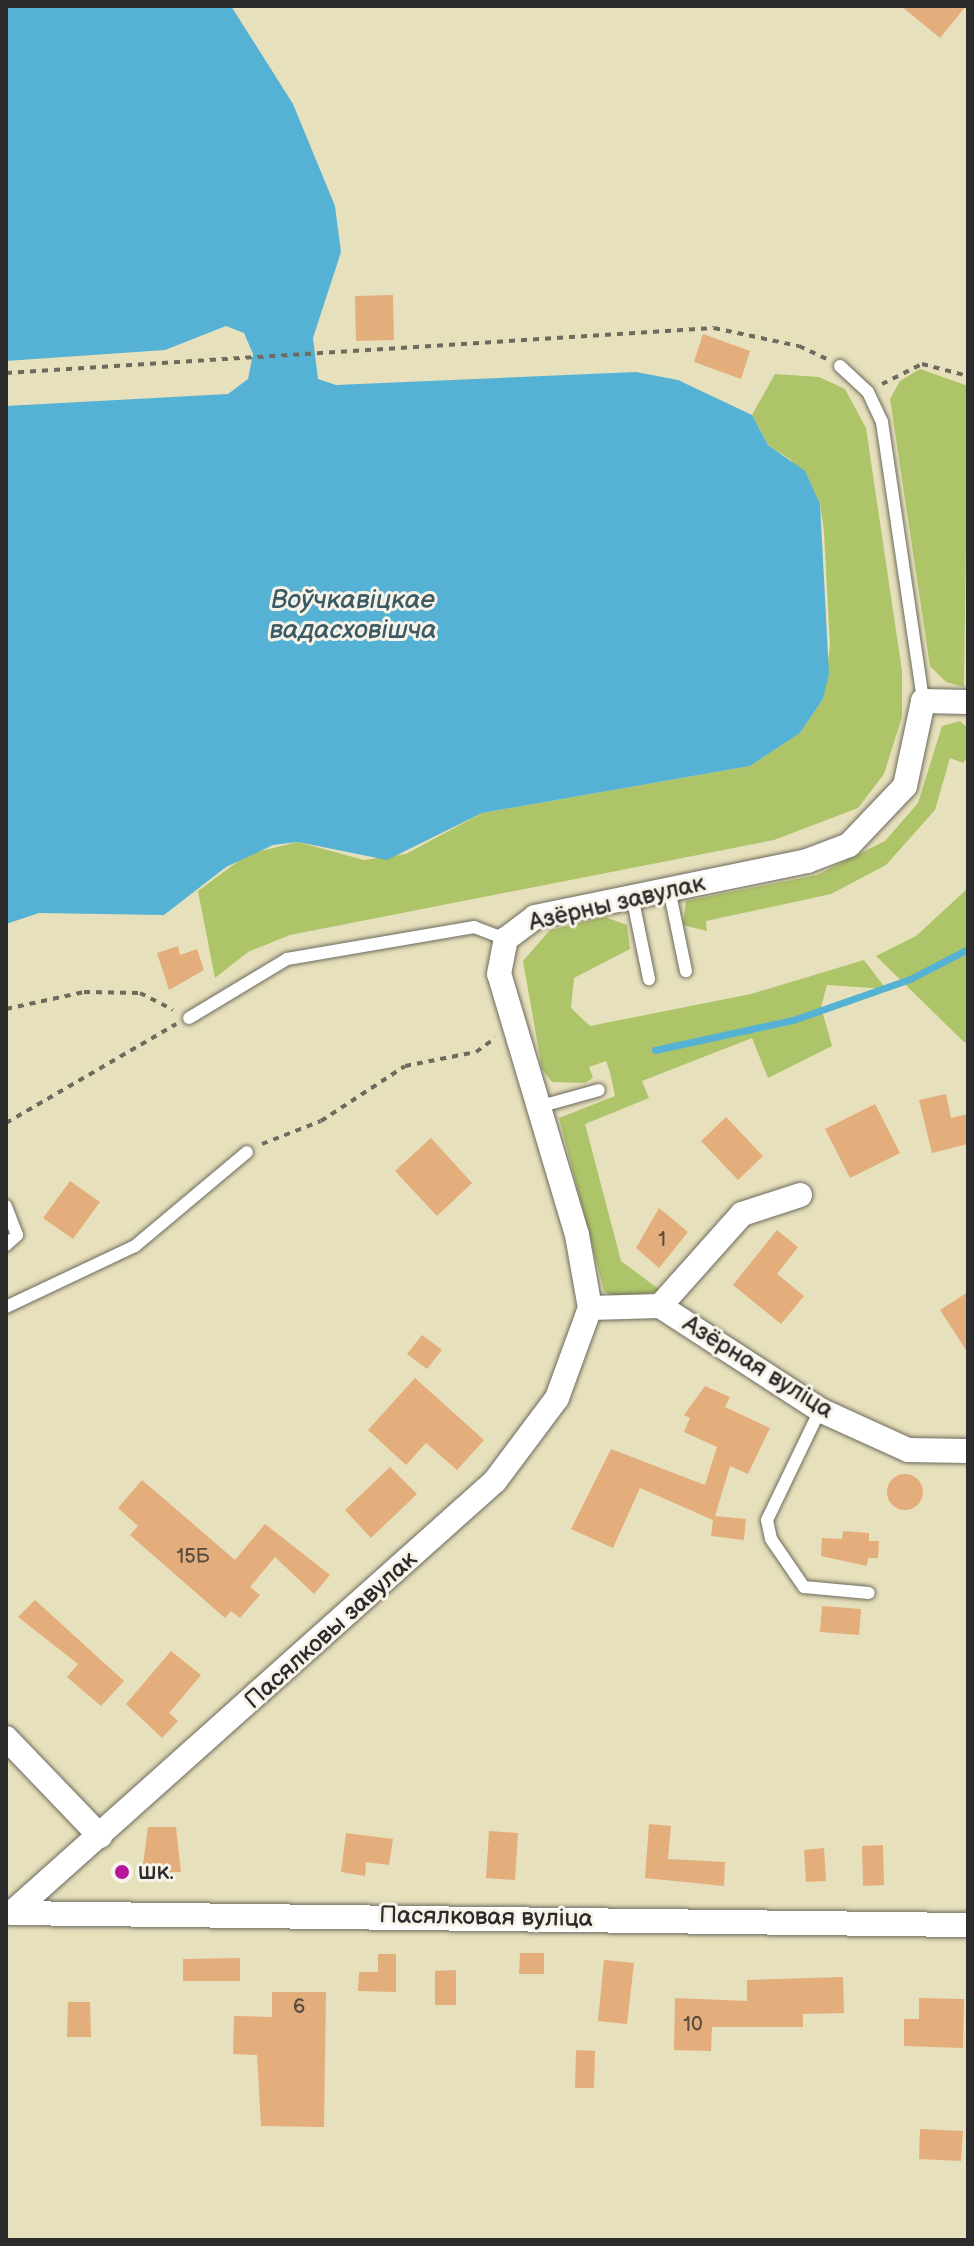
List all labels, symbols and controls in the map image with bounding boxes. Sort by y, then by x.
water label: Воўчкавіцкае вадасховішча [269,585,437,646]
street label: Азёрны завулак [526,869,708,937]
house number: 1 [658,1228,666,1252]
street label: Азёрная вуліца [677,1309,839,1425]
house number: 15Б [176,1545,210,1569]
street label: Пасялковы завулак [239,1545,423,1715]
place label: шк. [138,1858,174,1886]
marker: шк. [113,1863,131,1881]
street label: Пасялковая вуліца [379,1901,593,1933]
house number: 6 [293,1995,305,2019]
house number: 10 [683,2013,703,2037]

